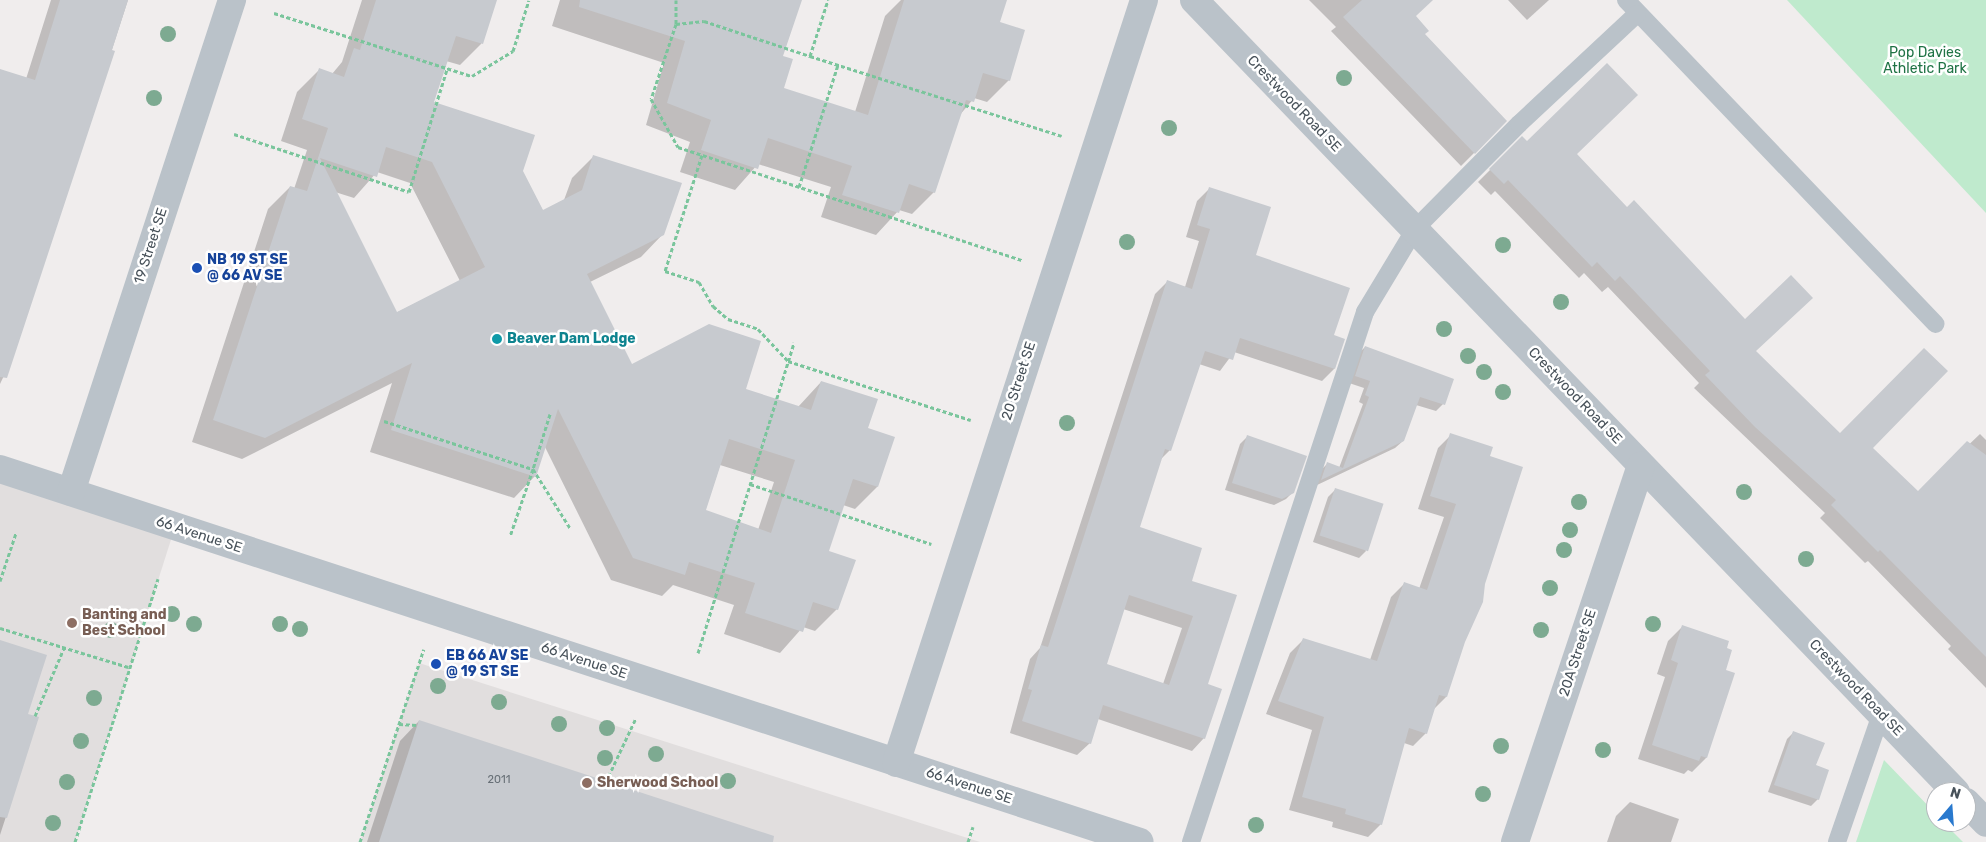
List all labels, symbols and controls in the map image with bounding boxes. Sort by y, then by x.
park label: Pop Davies Athletic Park [1883,45,1967,78]
street label: Crestwood Road SE [1244,52,1344,156]
street label: 19 Street SE [131,206,171,286]
place label: NB 19 ST SE @ 66 AV SE [207,252,288,284]
marker: NB 19 ST SE @ 66 AV SE [191,262,203,274]
place label: Beaver Dam Lodge [507,331,636,347]
marker: Beaver Dam Lodge [491,333,503,345]
street label: 20 Street SE [998,340,1040,422]
street label: Crestwood Road SE [1525,344,1625,448]
street label: 66 Avenue SE [154,513,244,557]
place label: Banting and Best School [82,607,167,640]
street label: 20A Street SE [1556,607,1600,699]
marker: Banting and Best School [66,617,78,629]
street label: Crestwood Road SE [1806,636,1906,740]
street label: 66 Avenue SE [539,639,629,683]
place label: EB 66 AV SE @ 19 ST SE [446,648,529,680]
marker: EB 66 AV SE @ 19 ST SE [430,658,442,670]
street label: 66 Avenue SE [924,764,1014,808]
house number: 2011 [488,773,510,787]
place label: Sherwood School [597,775,718,791]
marker: Sherwood School [581,777,593,789]
north arrow [1926,782,1976,832]
text: N [1948,784,1963,803]

